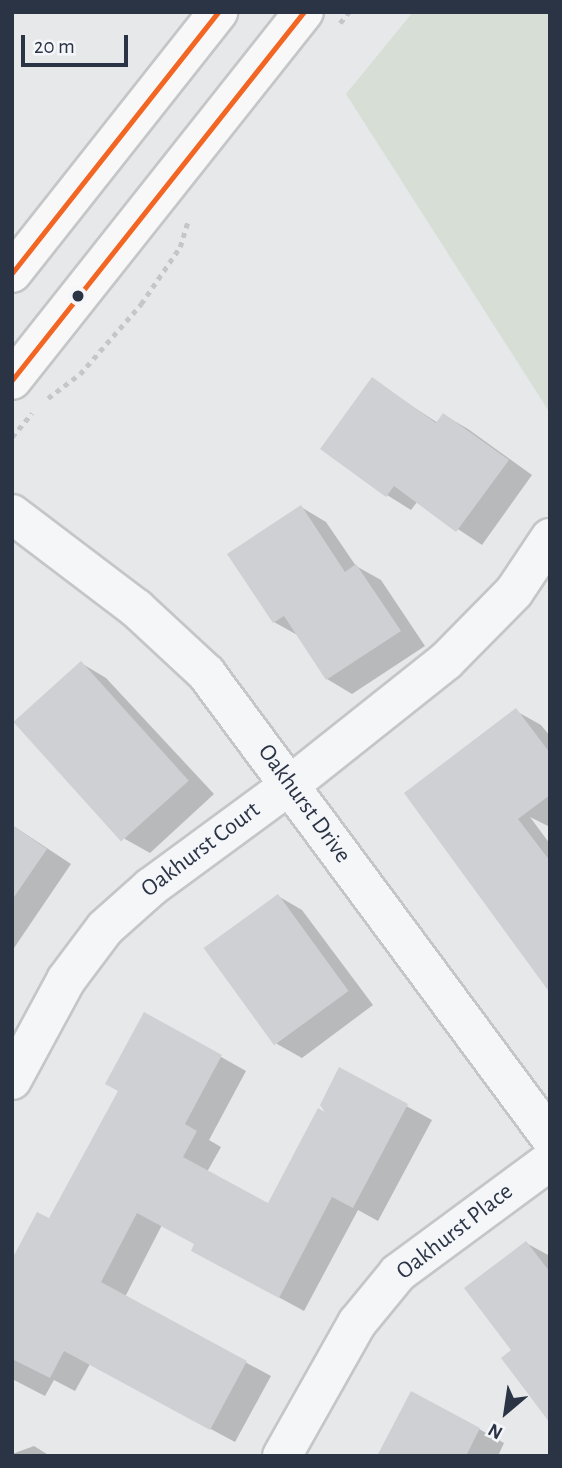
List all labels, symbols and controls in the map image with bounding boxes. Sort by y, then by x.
scale bar [24,21,131,65]
text: 20 m [34,36,75,57]
unlabelled marker [71,289,85,303]
street label: Oakhurst Drive [251,739,357,869]
street label: Oakhurst Court [136,796,266,904]
street label: Oakhurst Place [391,1178,519,1286]
north arrow [471,1377,541,1447]
text: N [485,1419,506,1442]

